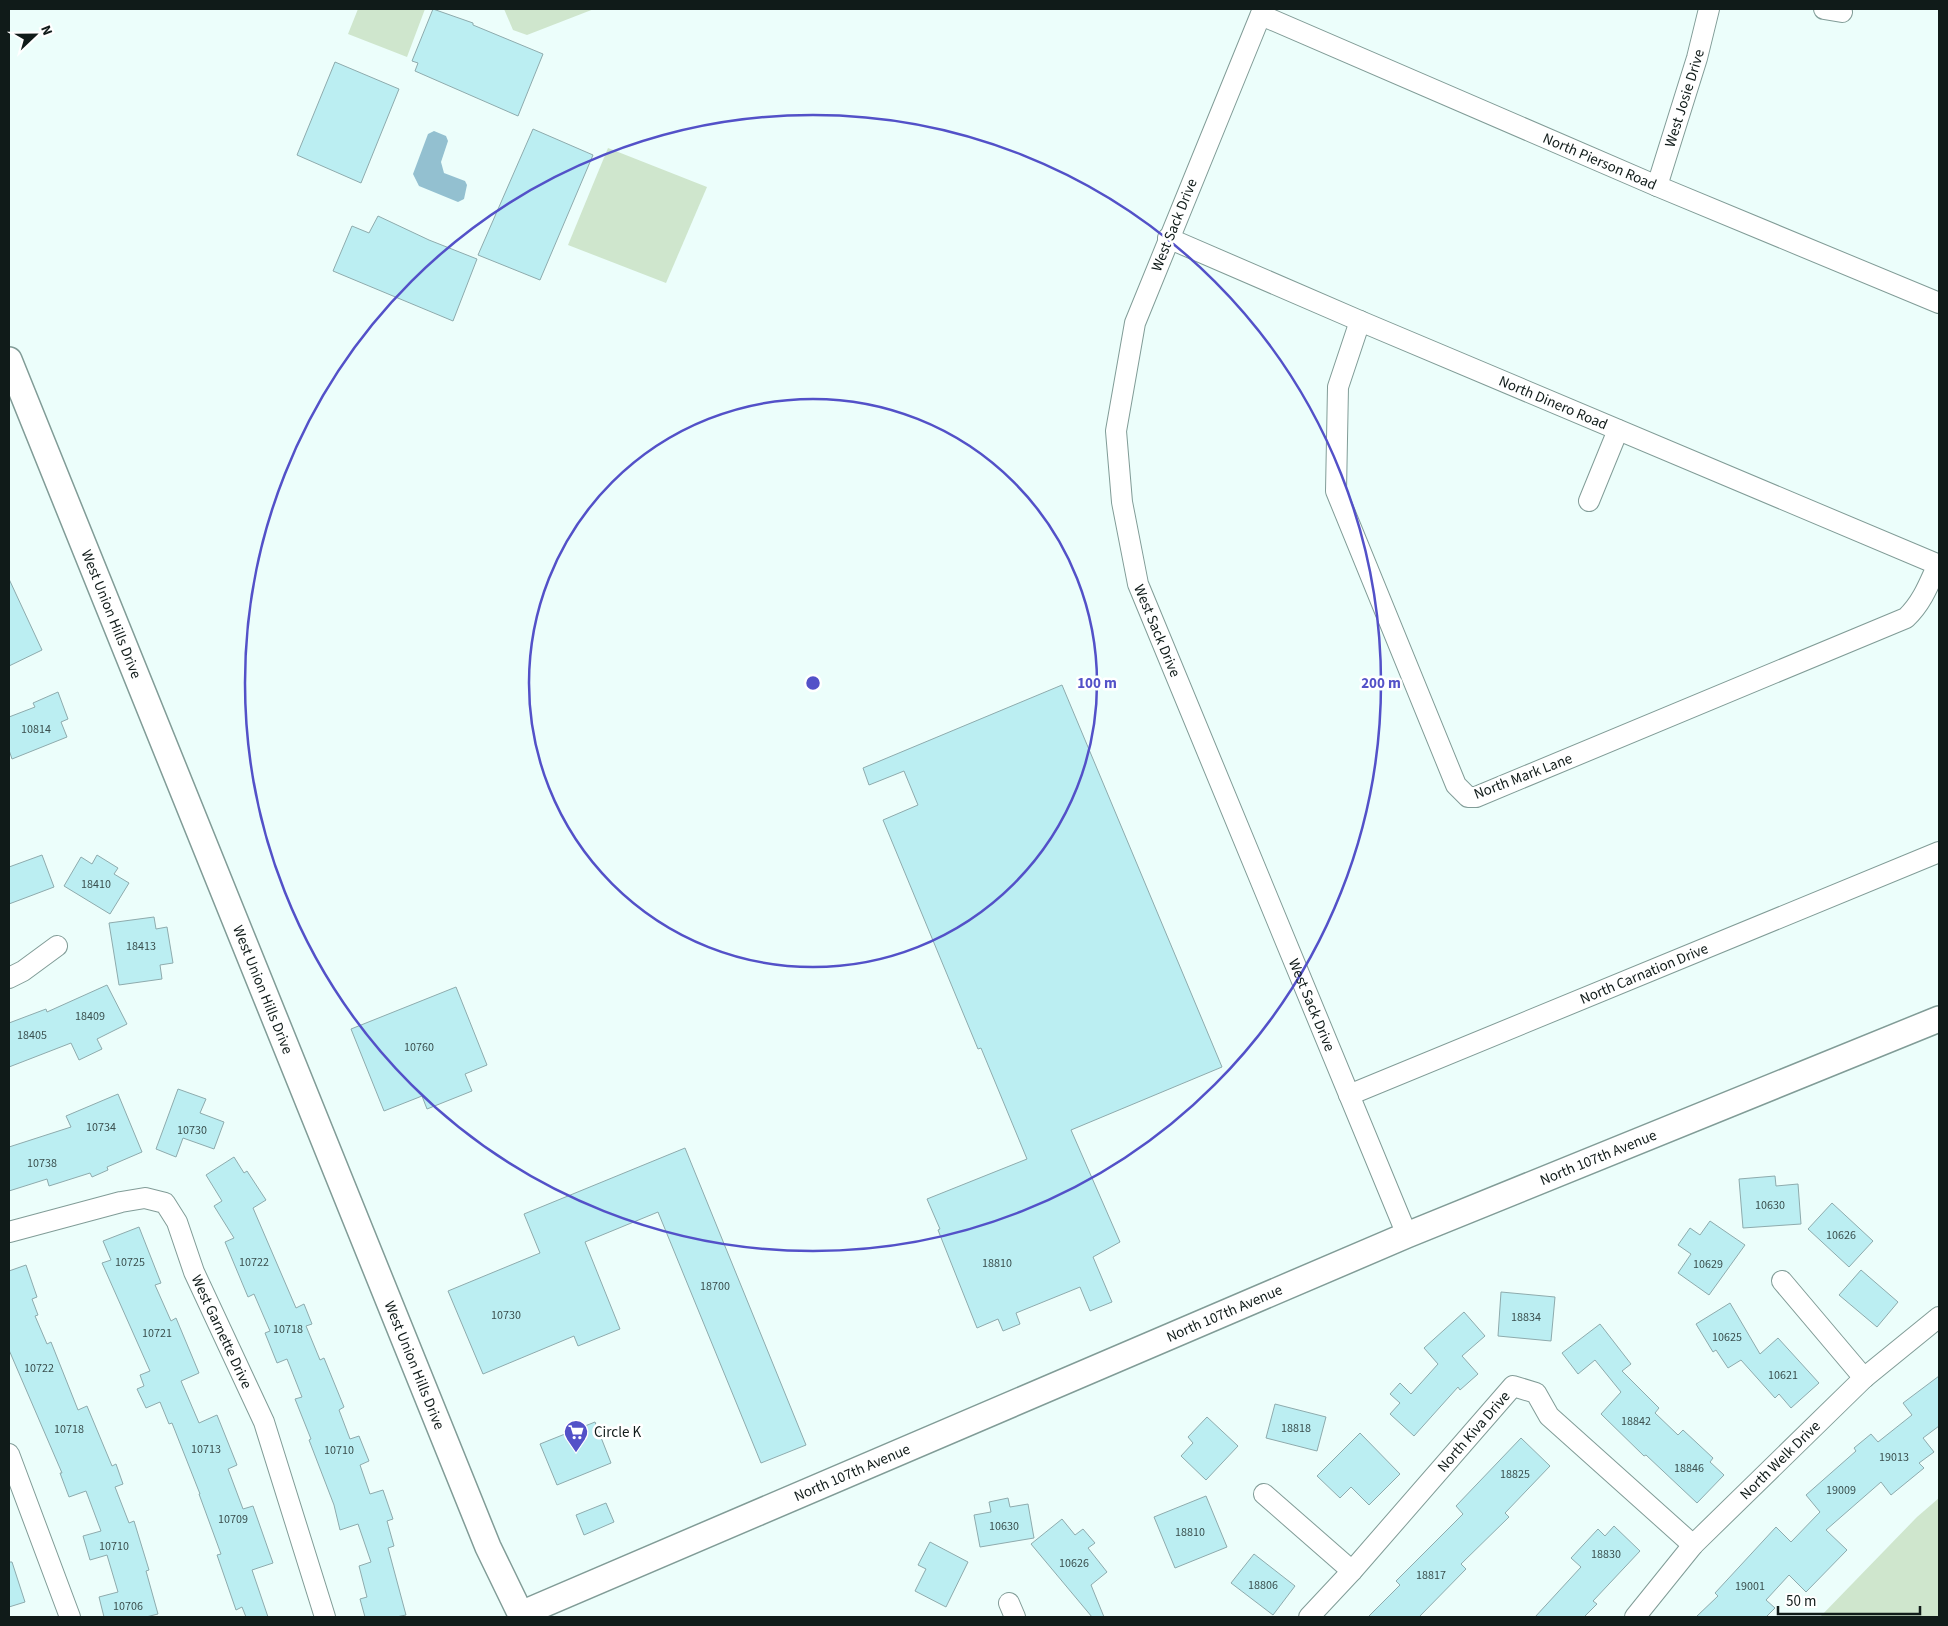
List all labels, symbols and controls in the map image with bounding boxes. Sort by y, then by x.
north arrow [10,10,60,60]
text: N [35,22,57,39]
street label: West Josie Drive [1660,47,1710,150]
street label: North Pierson Road [1539,128,1660,196]
street label: West Sack Drive [1146,176,1203,275]
street label: North Dinero Road [1495,371,1611,435]
street label: West Union Hills Drive [76,547,147,682]
street label: West Sack Drive [1128,581,1185,680]
text: 100 m [1077,673,1117,694]
text: 200 m [1361,673,1401,694]
centre of rings [804,674,822,692]
house number: 10814 [21,721,51,738]
street label: North Mark Lane [1471,748,1575,805]
house number: 18410 [81,876,111,893]
street label: West Union Hills Drive [227,922,298,1057]
house number: 18413 [126,938,156,955]
street label: North Carnation Drive [1577,938,1711,1010]
street label: West Sack Drive [1283,955,1340,1055]
house number: 18409 [75,1008,105,1025]
house number: 18405 [17,1027,47,1044]
house number: 10760 [404,1039,434,1056]
house number: 10734 [86,1119,116,1136]
house number: 10730 [177,1122,207,1139]
street label: North 107th Avenue [1537,1125,1660,1191]
house number: 10738 [27,1155,57,1172]
house number: 10630 [1755,1197,1785,1214]
house number: 10626 [1826,1227,1856,1244]
house number: 10725 [115,1254,145,1271]
house number: 10722 [239,1254,269,1271]
house number: 18810 [982,1255,1012,1272]
house number: 10629 [1693,1256,1723,1273]
street label: West Garnette Drive [186,1271,257,1392]
house number: 18700 [700,1278,730,1295]
street label: North 107th Avenue [1163,1279,1286,1348]
street label: West Union Hills Drive [379,1298,450,1433]
house number: 10730 [491,1307,521,1324]
house number: 18834 [1511,1309,1541,1326]
house number: 10718 [273,1321,303,1338]
house number: 10721 [142,1325,172,1342]
house number: 10625 [1712,1329,1742,1346]
house number: 10722 [24,1360,54,1377]
house number: 10621 [1768,1367,1798,1384]
street label: North Kiva Drive [1433,1387,1515,1477]
house number: 18842 [1621,1413,1651,1430]
street label: North Welk Drive [1735,1416,1825,1505]
supermarket icon: Circle K [563,1419,589,1453]
house number: 18818 [1281,1420,1311,1437]
house number: 10718 [54,1421,84,1438]
place label: Circle K [594,1422,641,1443]
street label: North 107th Avenue [791,1439,913,1507]
house number: 10713 [191,1441,221,1458]
house number: 10710 [324,1442,354,1459]
house number: 19013 [1879,1449,1909,1466]
house number: 18846 [1674,1460,1704,1477]
house number: 18825 [1500,1466,1530,1483]
house number: 19009 [1826,1482,1856,1499]
house number: 10709 [218,1511,248,1528]
house number: 10630 [989,1518,1019,1535]
house number: 18810 [1175,1524,1205,1541]
house number: 10710 [99,1538,129,1555]
house number: 18830 [1591,1546,1621,1563]
house number: 10626 [1059,1555,1089,1572]
house number: 18817 [1416,1567,1446,1584]
house number: 18806 [1248,1577,1278,1594]
house number: 19001 [1735,1578,1765,1595]
scale bar [1778,1584,1920,1616]
text: 50 m [1786,1591,1816,1612]
house number: 10706 [113,1598,143,1615]

